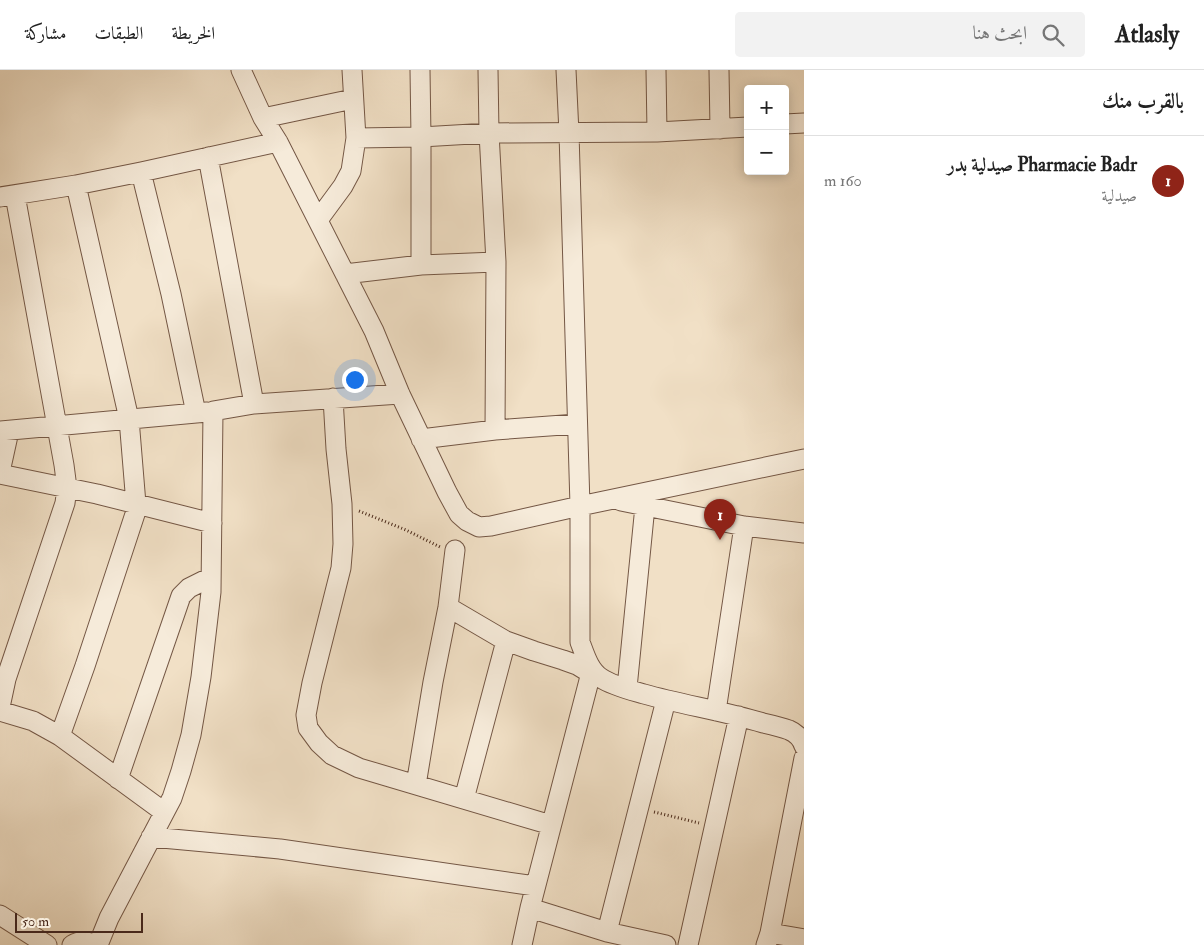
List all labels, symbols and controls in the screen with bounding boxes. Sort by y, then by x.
search box [735,12,1085,57]
text: Atlasly [1115,19,1179,50]
text: ابحث هنا [973,21,1027,45]
icon: search [1039,21,1067,49]
text: مشاركة [25,22,66,45]
text: الطبقات [94,22,143,45]
text: الخريطة [171,22,215,45]
map controls [744,85,789,175]
button: + [744,85,789,130]
text: بالقرب منك [1102,88,1184,115]
button: − [744,130,789,175]
text: Pharmacie Badr صيدلية بدر [947,153,1137,177]
text: 160 m [824,171,862,191]
text: 1 [1165,171,1171,191]
text: صيدلية [1102,186,1137,206]
your location [342,367,368,393]
pin: 1 [704,499,736,540]
scale bar [15,910,142,933]
text: 50 m [22,913,49,930]

